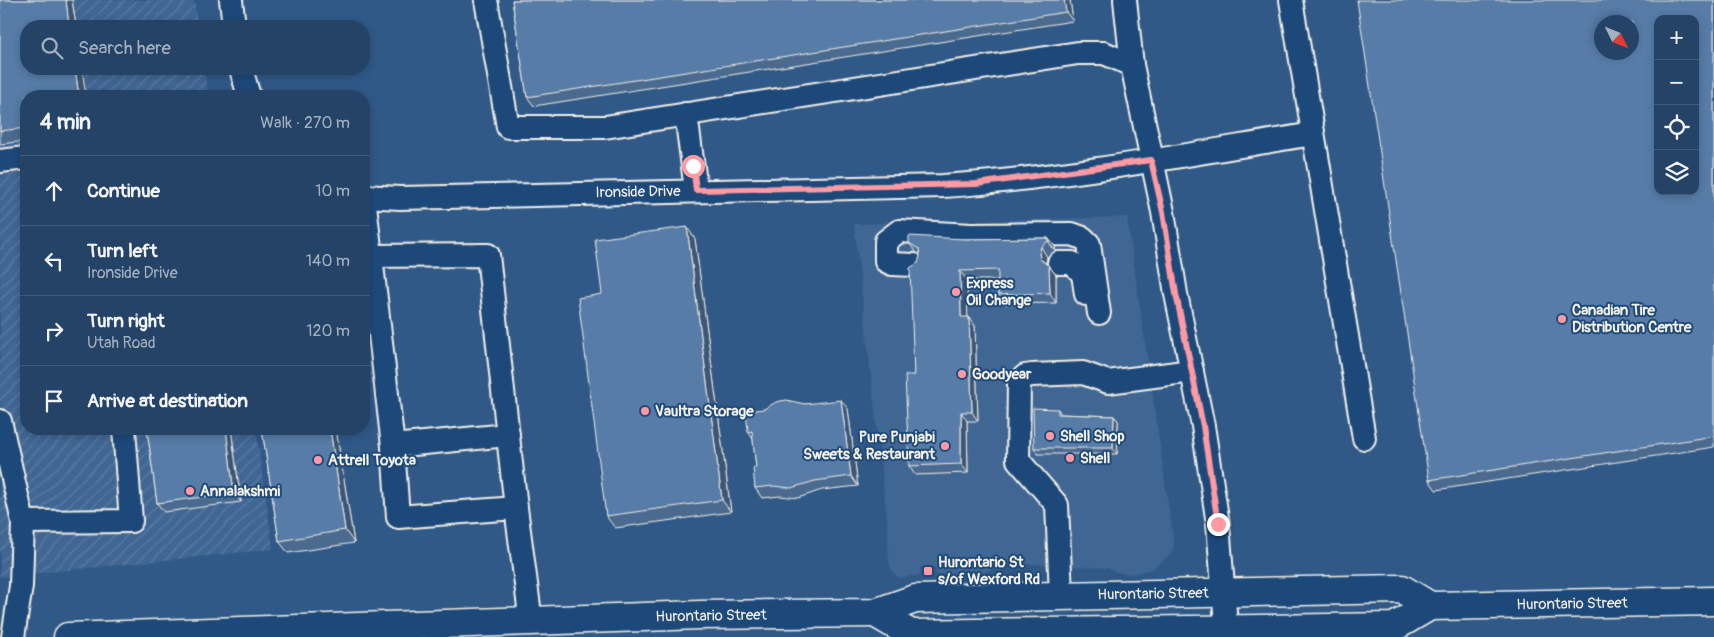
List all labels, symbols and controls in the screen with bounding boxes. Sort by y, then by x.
north arrow [1594,15,1639,60]
map controls [1654,15,1699,195]
button: + [1654,15,1699,60]
search box [20,20,370,75]
icon: search [38,34,66,62]
text: Search here [78,36,171,60]
button: − [1654,60,1699,105]
button: locate [1654,105,1699,150]
text: 4 min [40,109,91,136]
text: Walk · 270 m [260,113,350,133]
button: layers [1654,150,1699,195]
route start [682,155,705,178]
icon: ahead [40,177,68,205]
text: Continue [87,179,160,203]
text: 10 m [315,181,350,201]
street label: Ironside Drive [595,182,681,202]
text: Turn left [87,239,157,263]
icon: left [40,247,68,275]
text: 140 m [306,251,350,271]
text: Ironside Drive [87,263,178,283]
place label: Express Oil Change [966,274,1032,310]
marker: Express Oil Change [950,286,962,298]
place label: Canadian Tire Distribution Centre [1572,301,1692,337]
text: Turn right [87,309,165,333]
marker: Canadian Tire Distribution Centre [1556,313,1568,325]
icon: right [40,317,68,345]
text: 120 m [306,321,350,341]
text: Utah Road [87,333,156,353]
place label: Goodyear [972,365,1032,384]
marker: Goodyear [956,368,968,380]
icon: arrive [40,387,68,415]
text: Arrive at destination [87,389,248,413]
place label: Vaultra Storage [655,402,754,421]
marker: Vaultra Storage [639,405,651,417]
place label: Shell Shop [1060,427,1125,446]
place label: Pure Punjabi Sweets & Restaurant [803,428,936,464]
marker: Shell Shop [1044,430,1056,442]
marker: Pure Punjabi Sweets & Restaurant [939,440,951,452]
place label: Shell [1080,449,1110,468]
place label: Attrell Toyota [328,451,416,470]
marker: Shell [1064,452,1076,464]
marker: Attrell Toyota [312,454,324,466]
place label: Annalakshmi [200,482,281,501]
marker: Annalakshmi [184,485,196,497]
route end [1207,513,1230,536]
place label: Hurontario St s/of Wexford Rd [938,553,1040,589]
marker: Hurontario St s/of Wexford Rd [922,565,934,577]
street label: Hurontario Street [1097,584,1210,604]
street label: Hurontario Street [1516,594,1629,614]
street label: Hurontario Street [655,606,768,626]

